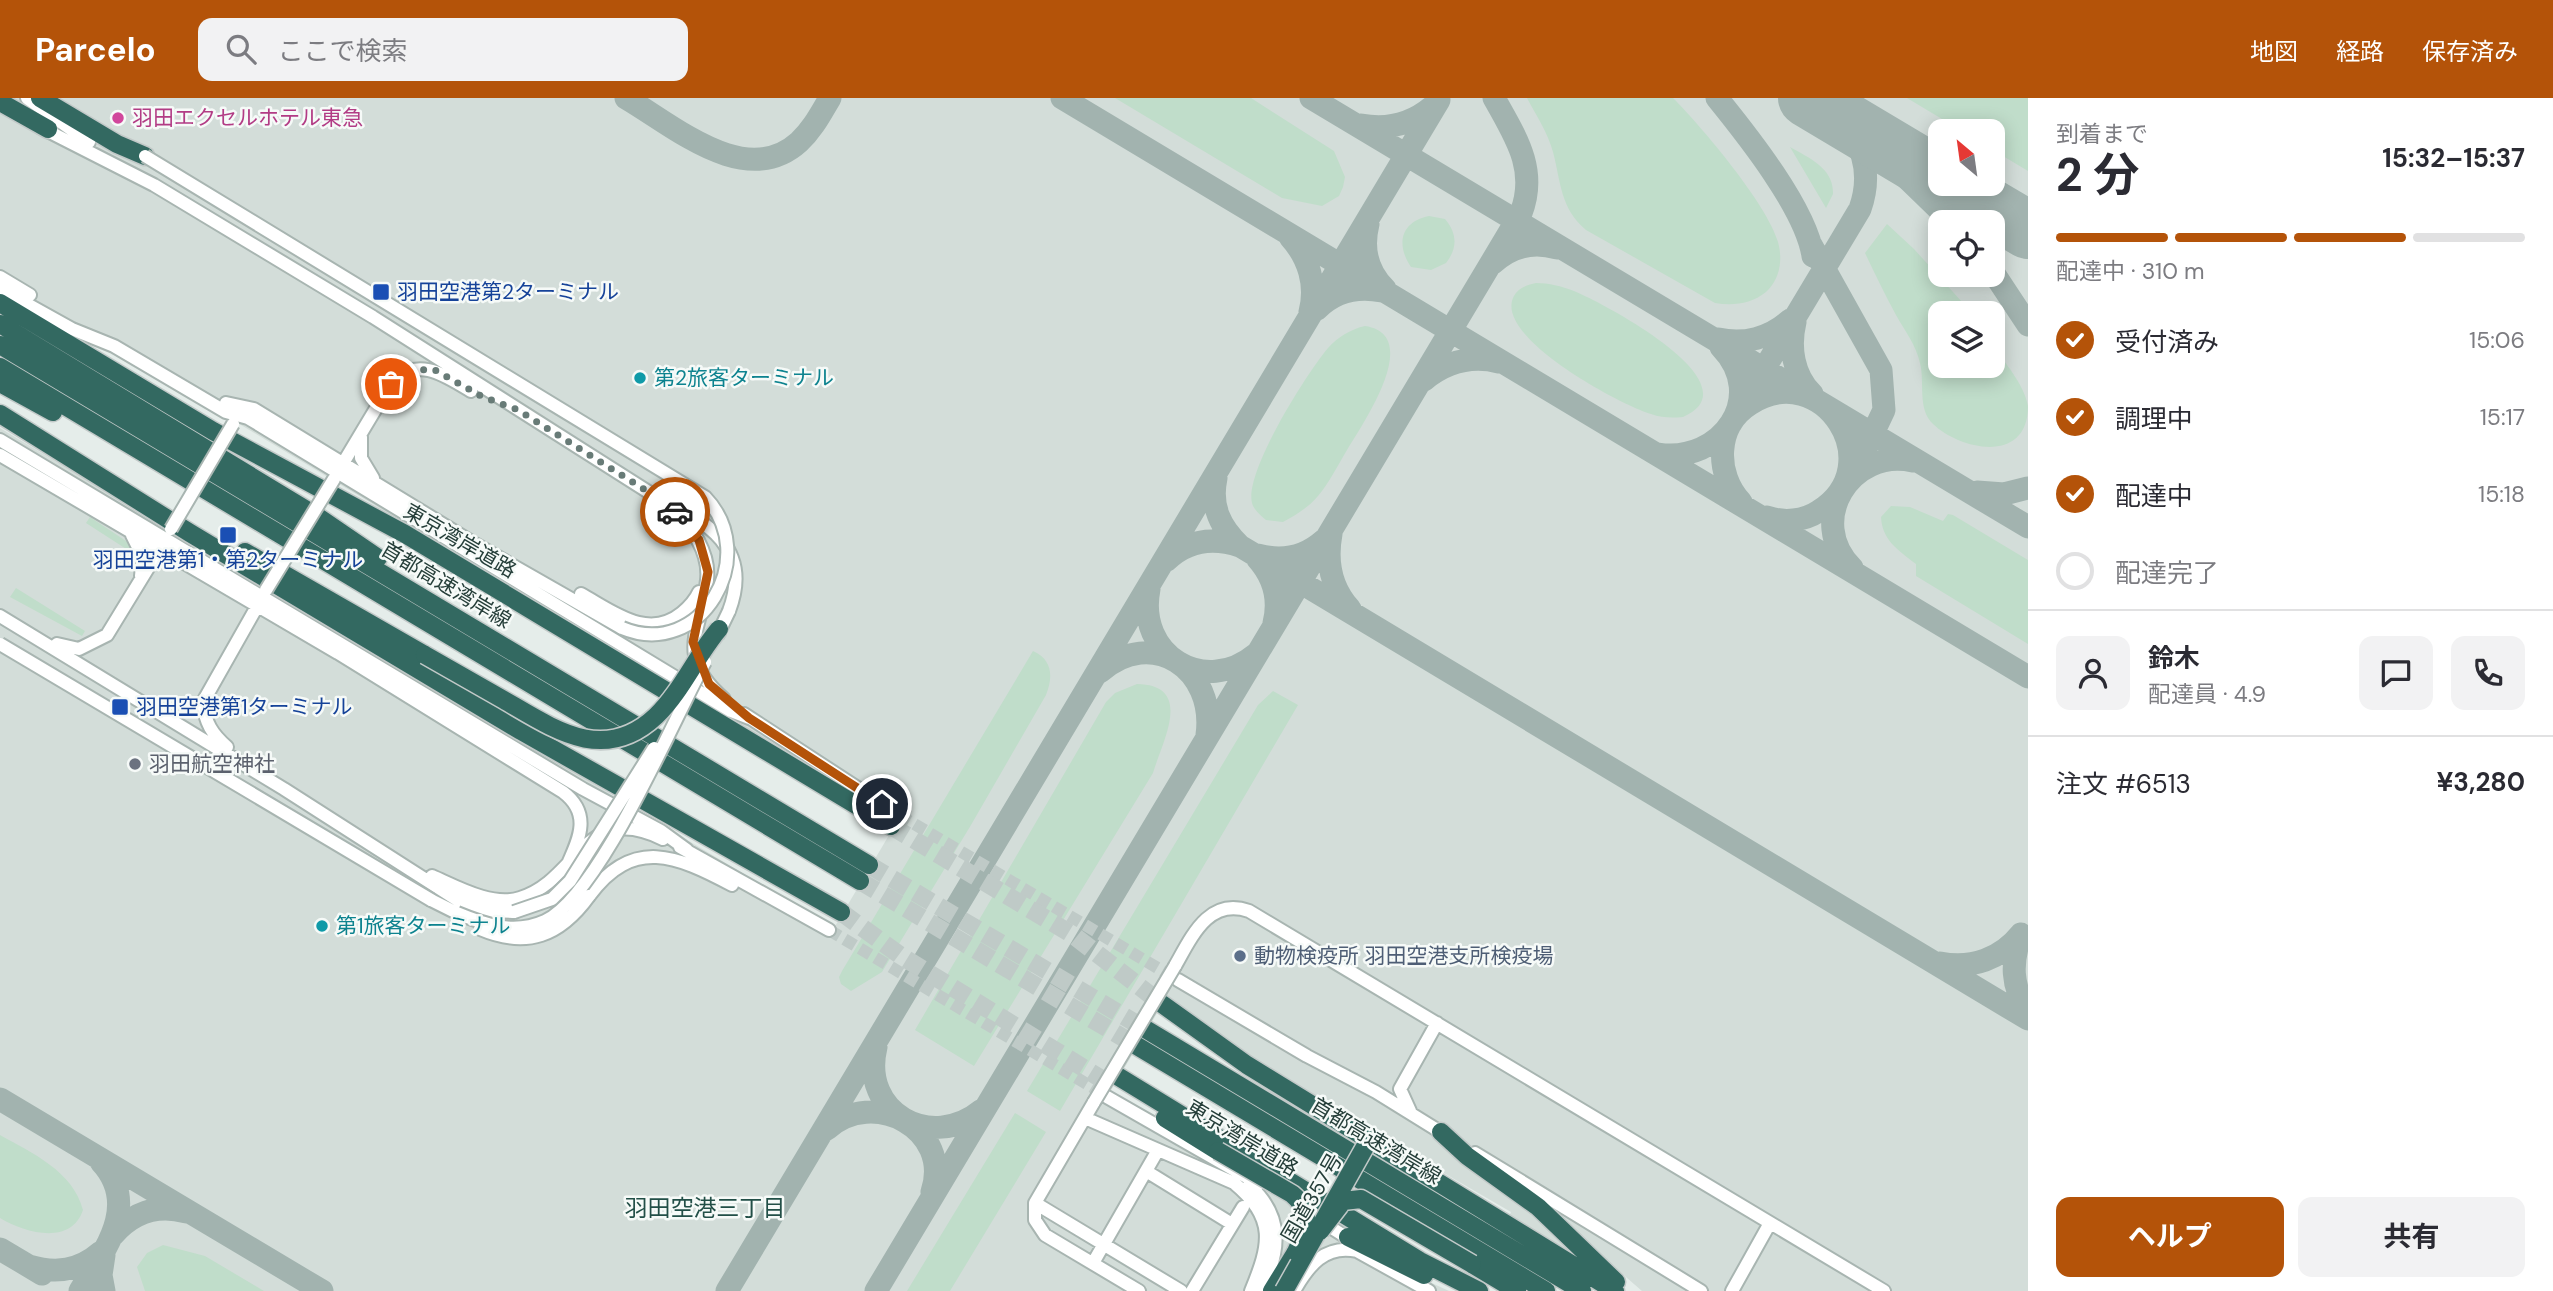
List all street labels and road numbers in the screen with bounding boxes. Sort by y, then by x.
street label: 東京湾岸道路 [398,497,522,585]
street label: 首都高速湾岸線 [376,535,516,635]
street label: 首都高速湾岸線 [1306,1091,1446,1191]
street label: 東京湾岸道路 [1181,1094,1303,1182]
street label: 国道357号 [1275,1148,1349,1248]

